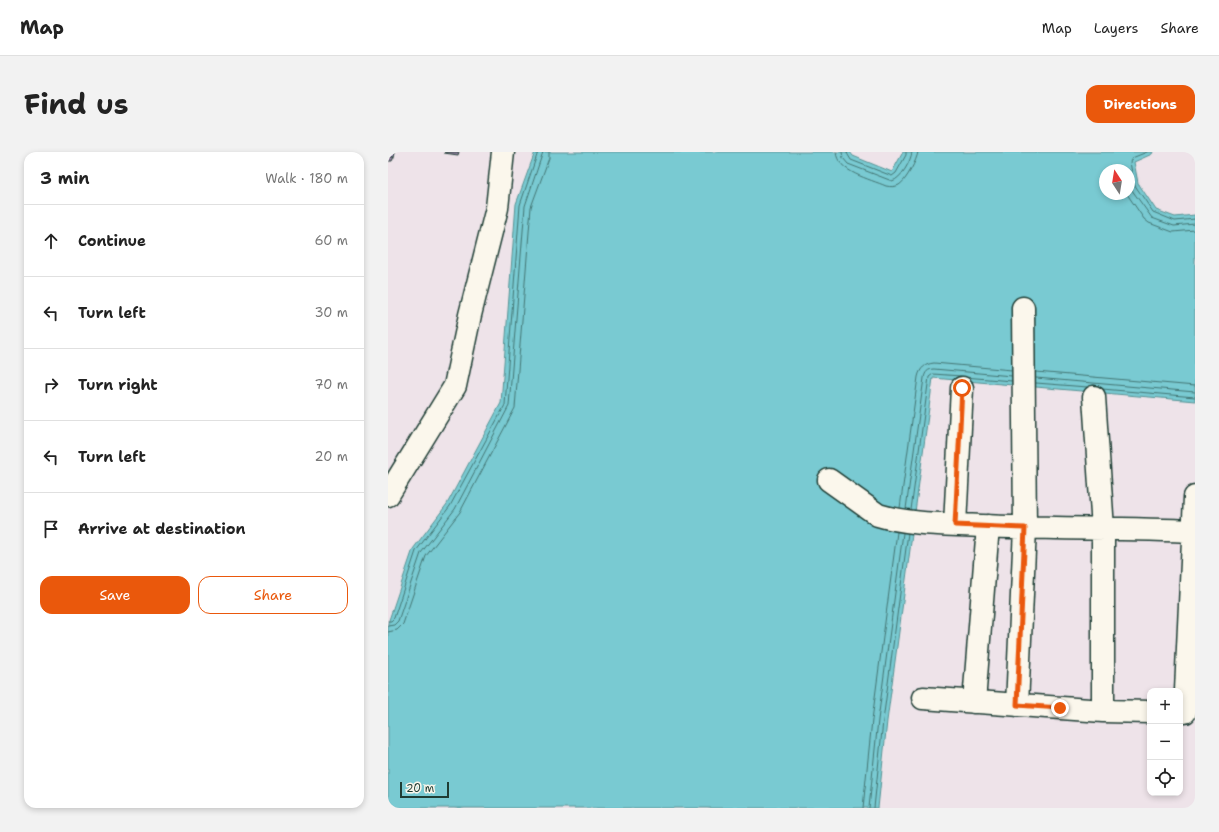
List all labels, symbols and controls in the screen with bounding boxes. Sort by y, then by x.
text: Map [20,15,64,40]
text: Map [1042,19,1072,37]
text: Layers [1094,19,1138,37]
text: Share [1160,19,1199,37]
text: Find us [24,85,129,123]
button: Directions [1086,85,1195,123]
north arrow [1099,164,1135,200]
text: 3 min [40,167,90,189]
text: Walk · 180 m [265,170,348,187]
icon: ahead [40,230,62,252]
text: Continue [78,231,146,251]
text: 60 m [315,232,348,249]
icon: left [40,302,62,324]
text: Turn left [78,303,146,323]
text: 30 m [314,304,348,321]
icon: right [40,374,62,396]
text: Turn right [78,375,158,395]
text: 70 m [314,376,348,393]
route start [953,379,971,397]
icon: left [40,446,62,468]
text: Turn left [78,447,146,467]
text: 20 m [315,448,348,465]
icon: arrive [40,518,62,540]
text: Arrive at destination [78,519,246,539]
button: Save [40,576,190,614]
button: Share [198,576,348,614]
map controls [1147,688,1183,796]
button: + [1147,688,1183,724]
route end [1051,699,1069,717]
button: − [1147,724,1183,760]
button: locate [1147,760,1183,796]
scale bar [400,780,449,799]
text: 20 m [406,781,434,796]

